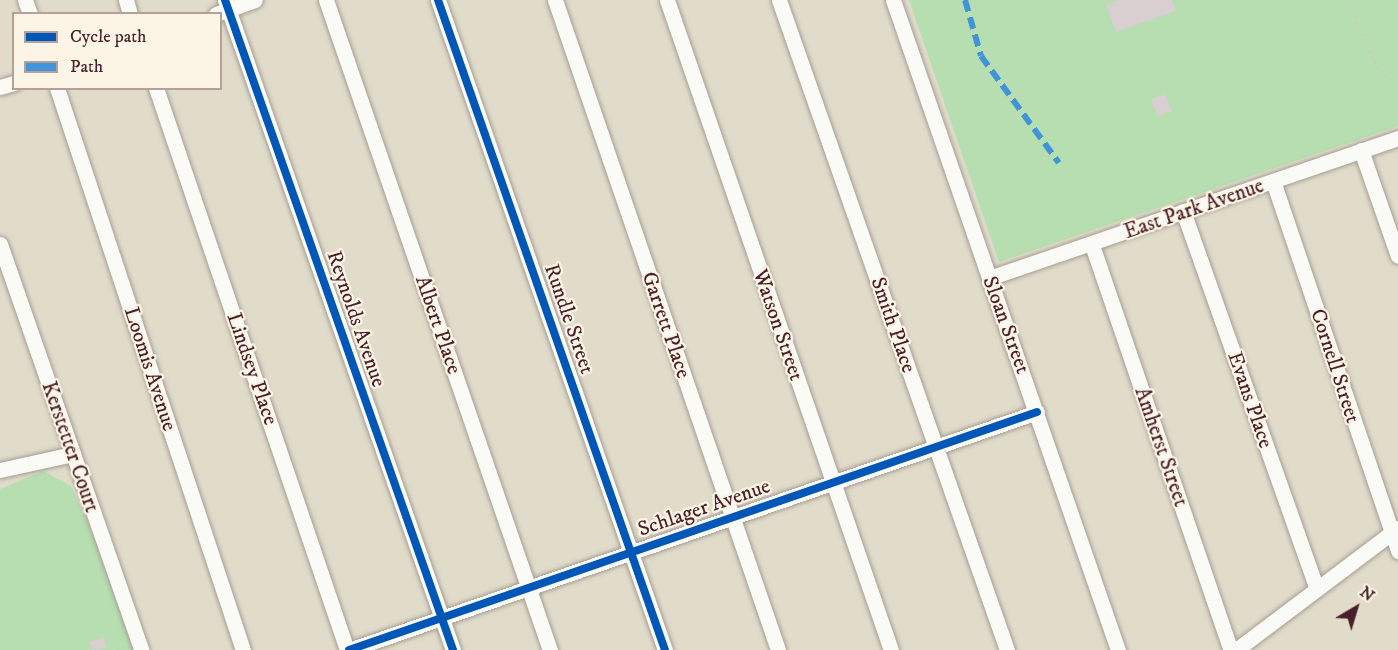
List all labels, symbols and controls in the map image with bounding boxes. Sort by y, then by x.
legend [12,12,222,90]
text: Cycle path [70,26,147,48]
text: Path [70,56,103,78]
street label: East Park Avenue [1121,173,1267,245]
street label: Reynolds Avenue [321,248,391,390]
street label: Rundle Street [538,261,600,377]
street label: Watson Street [747,266,809,384]
street label: Garrett Place [636,268,696,382]
street label: Albert Place [409,273,467,377]
street label: Sloan Street [977,273,1035,377]
street label: Smith Place [865,274,921,376]
street label: Loomis Avenue [118,304,182,434]
street label: Cornell Street [1305,306,1365,426]
street label: Lindsey Place [221,309,283,429]
street label: Evans Place [1222,349,1278,451]
street label: Kerstetter Court [36,378,104,516]
street label: Amherst Street [1129,384,1193,510]
street label: Schlager Avenue [635,474,773,542]
north arrow [1326,578,1386,638]
text: N [1356,582,1378,606]

